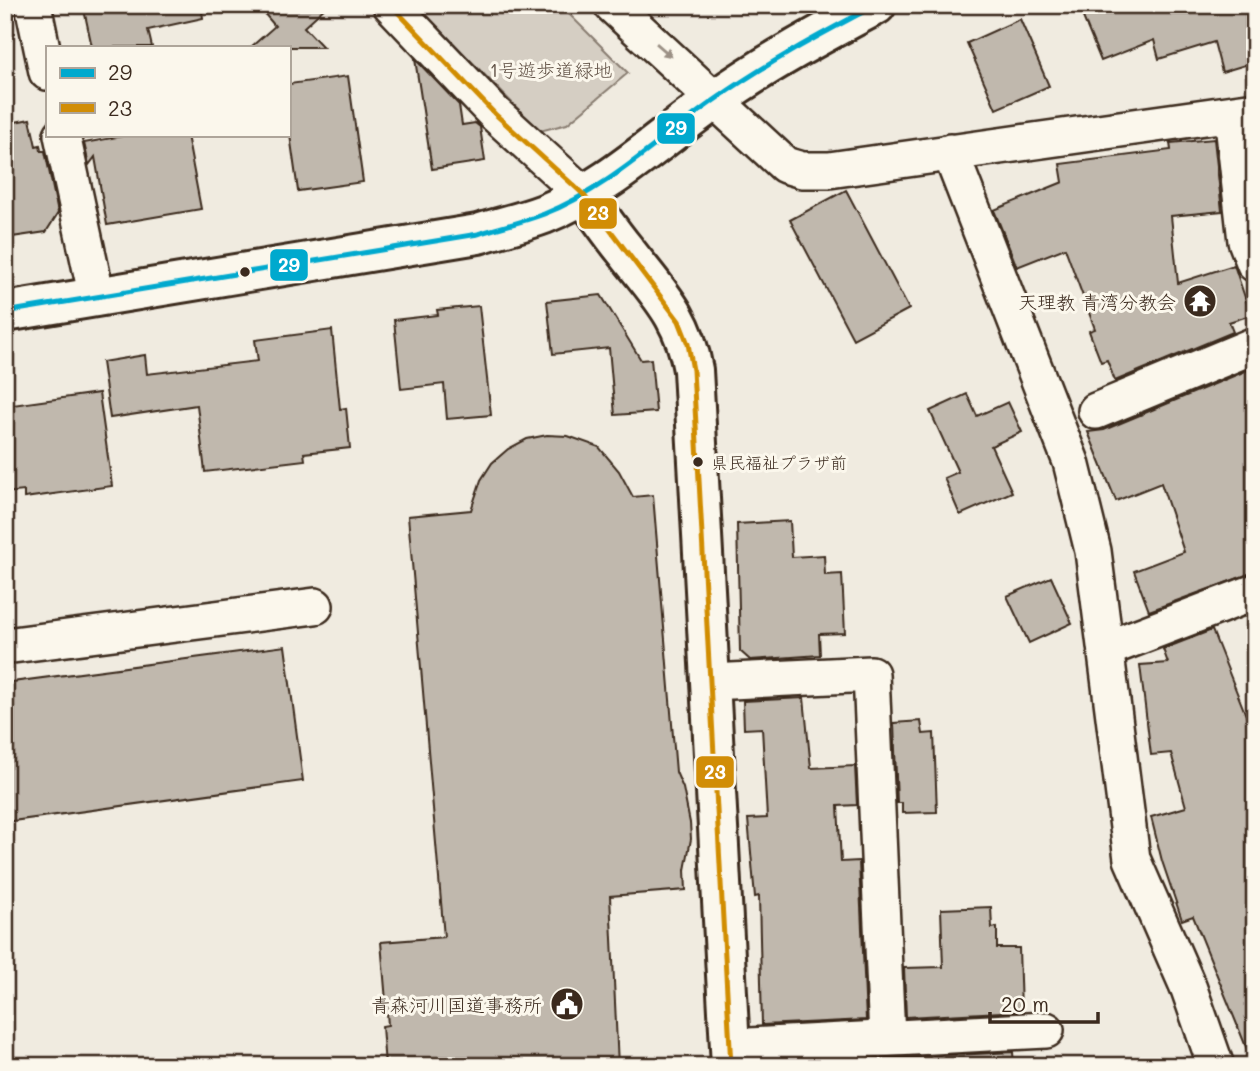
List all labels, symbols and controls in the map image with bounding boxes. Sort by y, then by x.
one-way arrow [655,42,673,58]
legend [46,46,290,136]
park label: 1号遊歩道緑地 [490,57,612,82]
text: 29 [108,58,132,85]
text: 23 [108,94,132,121]
line badge: 29 [656,112,696,145]
text: 29 [665,115,688,140]
line badge: 23 [578,197,618,230]
text: 23 [587,200,609,225]
line badge: 29 [269,248,309,282]
text: 29 [278,252,301,277]
unlabelled marker [238,265,252,279]
temple icon: 天理教 青湾分教会 [1181,282,1219,320]
place label: 天理教 青湾分教会 [1018,289,1176,314]
place label: 県民福祉プラザ前 [711,451,847,473]
marker: 県民福祉プラザ前 [691,455,705,469]
line badge: 23 [695,755,735,789]
text: 23 [704,759,726,784]
scale bar [990,980,1099,1024]
public building icon: 青森河川国道事務所 [548,985,586,1023]
text: 20 m [1001,990,1049,1017]
place label: 青森河川国道事務所 [371,992,542,1017]

